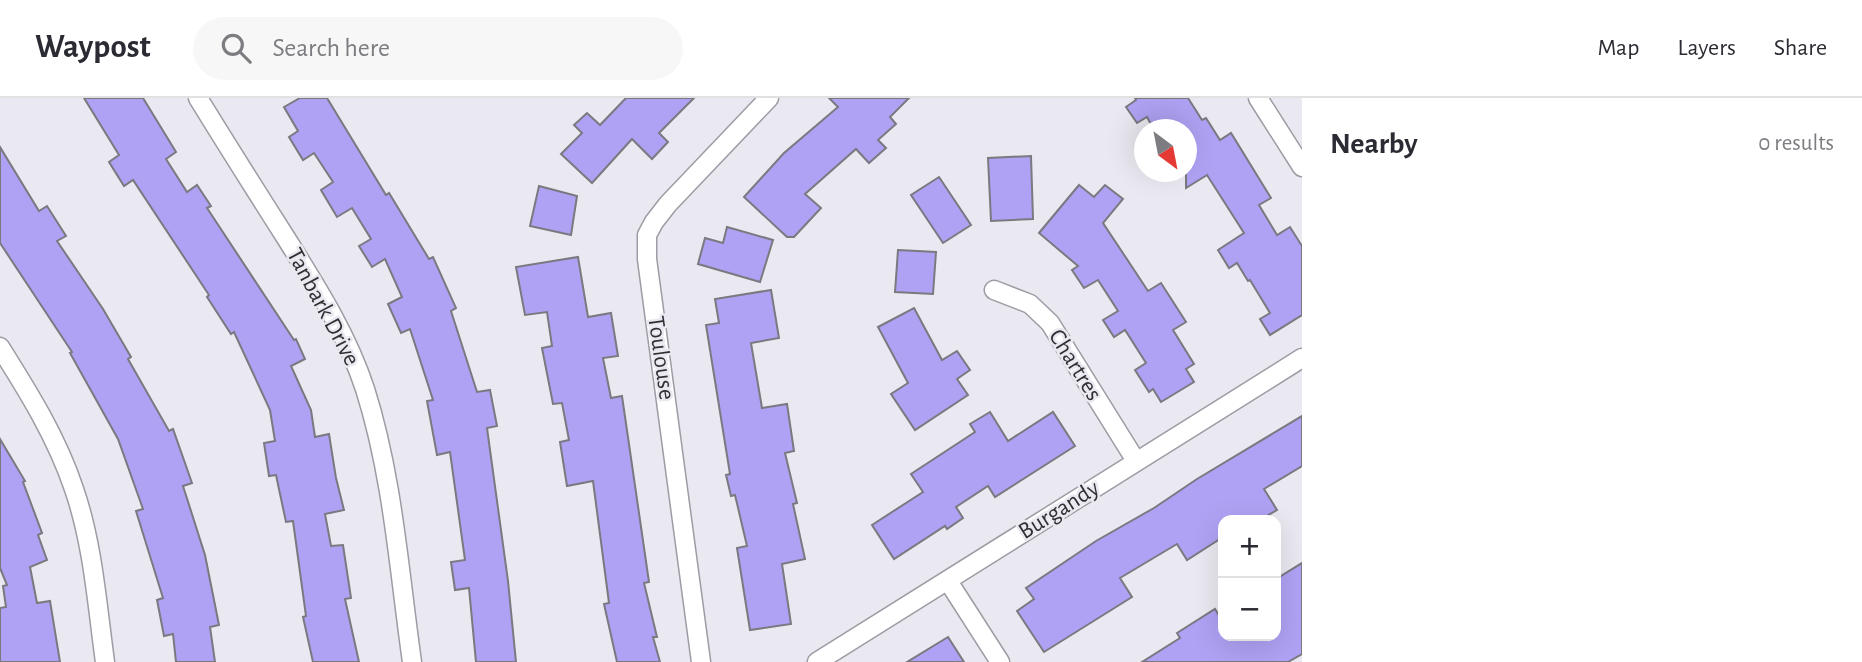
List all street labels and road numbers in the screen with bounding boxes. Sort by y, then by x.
street label: Tanbark Drive [282,244,364,370]
street label: Toulouse [643,315,679,401]
street label: Chartres [1044,325,1106,405]
street label: Burgandy [1015,476,1103,544]

